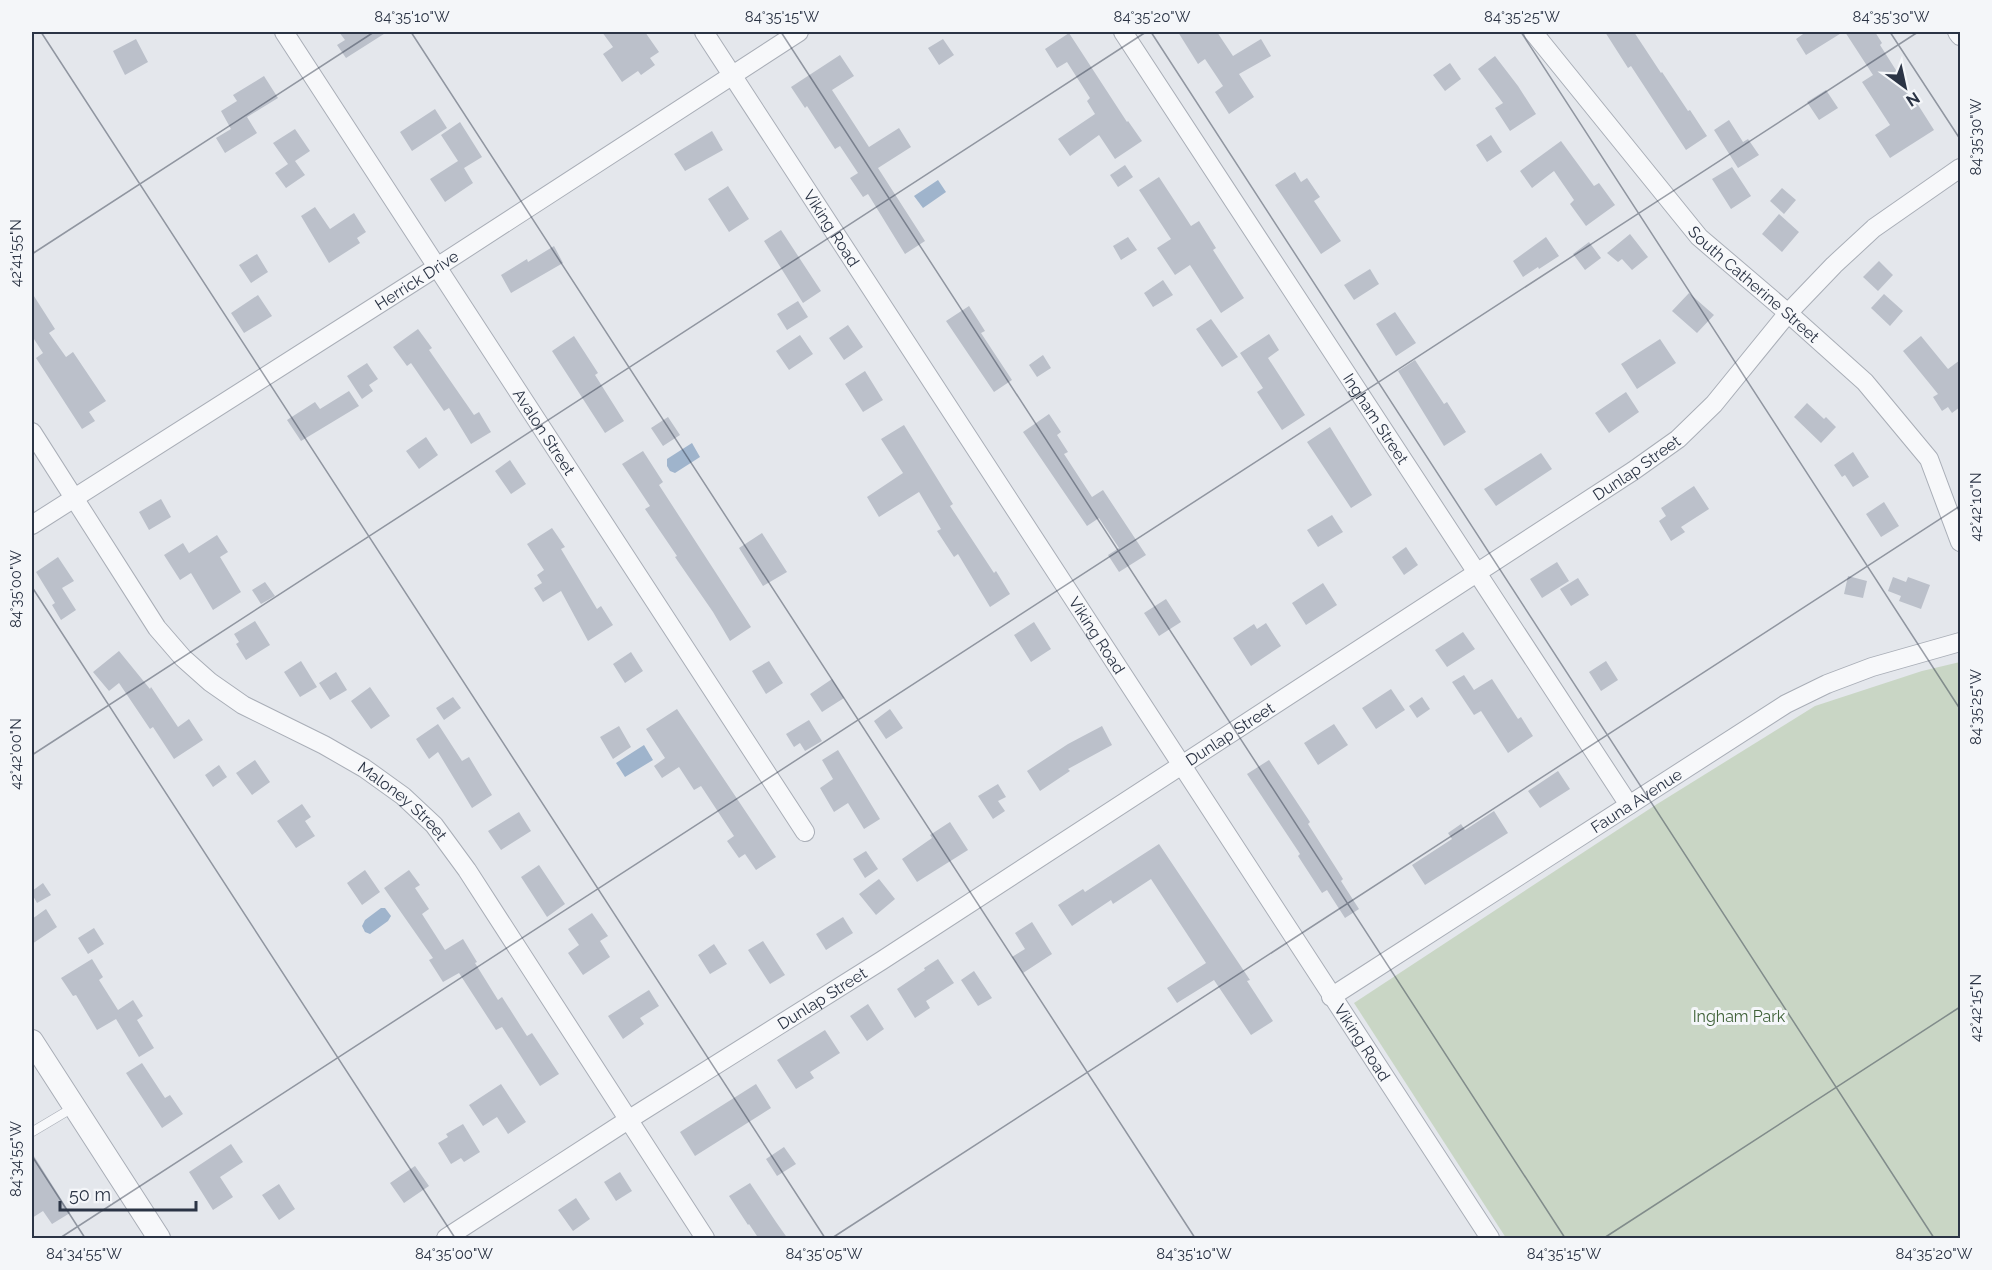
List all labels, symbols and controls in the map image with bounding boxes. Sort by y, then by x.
text: 84°35'10"W [374,8,450,26]
text: 84°35'15"W [745,8,820,26]
text: 84°35'20"W [1114,8,1191,26]
text: 84°35'25"W [1484,8,1560,26]
text: 84°35'30"W [1853,8,1930,26]
north arrow [1875,57,1935,117]
text: N [1903,88,1923,110]
text: 84°35'30"W [1967,98,1985,175]
street label: Viking Road [800,186,864,270]
text: 42°41'55"N [7,219,25,287]
street label: South Catherine Street [1684,222,1824,347]
street label: Herrick Drive [371,246,462,314]
street label: Ingham Street [1339,370,1413,468]
street label: Avalon Street [509,385,580,479]
street label: Dunlap Street [1589,431,1684,504]
text: 42°42'10"N [1967,473,1985,541]
text: 84°35'00"W [7,550,25,628]
street label: Viking Road [1065,593,1129,677]
text: 84°35'25"W [1967,669,1985,745]
street label: Dunlap Street [1182,698,1278,769]
text: 42°42'00"N [7,718,25,790]
street label: Maloney Street [354,757,452,844]
street label: Fauna Avenue [1587,764,1685,837]
street label: Dunlap Street [774,963,871,1033]
text: 42°42'15"N [1967,974,1985,1042]
street label: Viking Road [1330,1000,1395,1084]
park label: Ingham Park [1693,1007,1786,1026]
text: 84°34'55"W [7,1121,25,1197]
scale bar [60,1174,196,1212]
text: 50 m [69,1184,111,1205]
text: 84°34'55"W [46,1245,122,1263]
text: 84°35'00"W [415,1245,493,1263]
text: 84°35'05"W [785,1245,863,1263]
text: 84°35'10"W [1156,1245,1232,1263]
text: 84°35'15"W [1527,1245,1602,1263]
text: 84°35'20"W [1896,1245,1973,1263]

